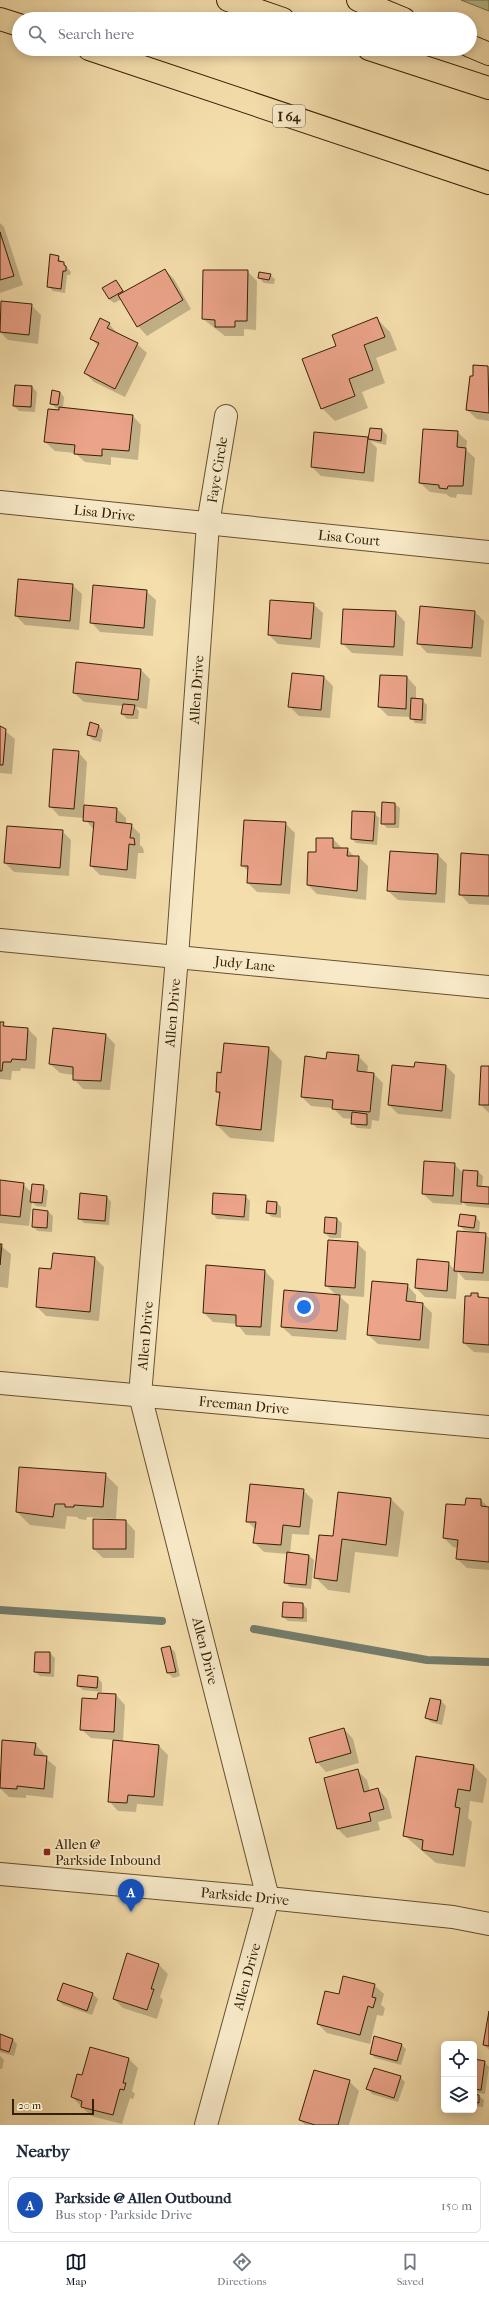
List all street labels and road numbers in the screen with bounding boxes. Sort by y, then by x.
road number: I 64 [273,105,305,127]
street label: Faye Circle [203,435,231,504]
street label: Lisa Drive [73,501,136,524]
street label: Lisa Court [317,526,381,549]
street label: Allen Drive [185,654,207,726]
street label: Judy Lane [213,952,276,975]
street label: Allen Drive [161,978,184,1049]
street label: Allen Drive [134,1300,156,1372]
street label: Freeman Drive [198,1392,290,1417]
street label: Allen Drive [188,1615,222,1687]
street label: Parkside Drive [200,1884,290,1909]
street label: Allen Drive [229,1941,264,2013]

